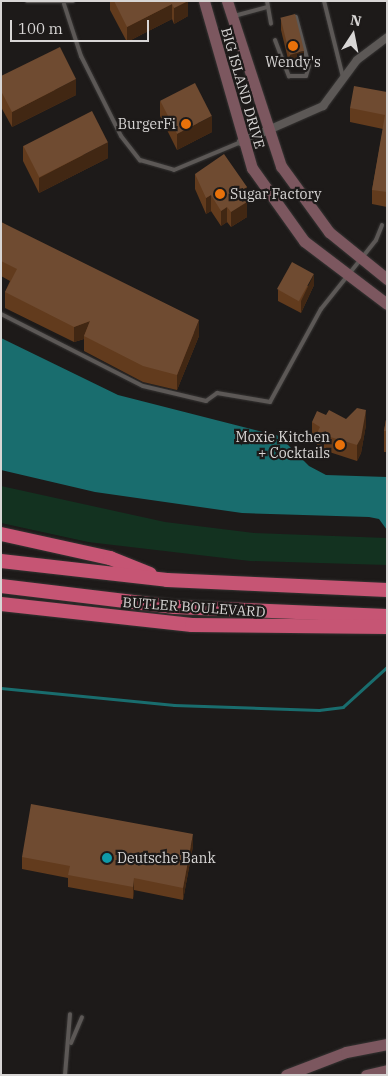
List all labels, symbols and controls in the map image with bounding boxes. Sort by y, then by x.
scale bar [12,10,151,42]
north arrow [328,10,378,60]
text: N [349,10,363,30]
text: 100 m [18,19,63,38]
street label: BIG ISLAND DRIVE [218,26,268,150]
marker: Wendy's [287,40,299,52]
place label: Wendy's [265,54,321,70]
place label: BurgerFi [118,116,176,132]
marker: BurgerFi [180,118,192,130]
place label: Sugar Factory [230,186,322,202]
marker: Sugar Factory [214,188,226,200]
place label: Moxie Kitchen + Cocktails [235,429,330,462]
marker: Moxie Kitchen + Cocktails [334,439,346,451]
street label: BUTLER BOULEVARD [122,594,266,620]
place label: Deutsche Bank [117,850,216,866]
marker: Deutsche Bank [101,852,113,864]

